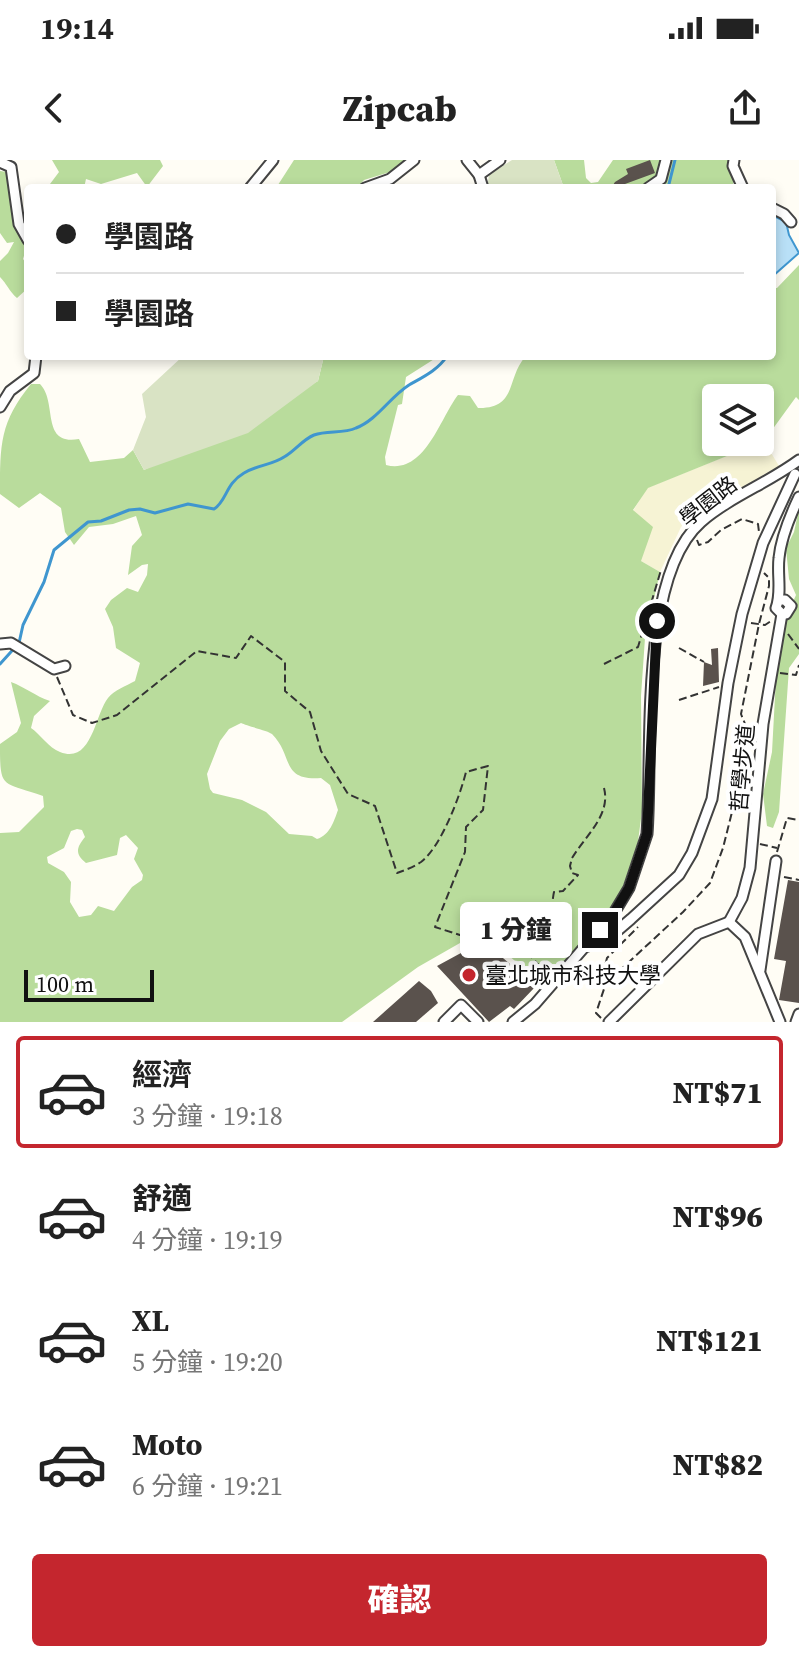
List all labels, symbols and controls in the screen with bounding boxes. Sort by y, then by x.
text: 19:14 [40,8,114,49]
text: Zipcab [342,84,457,133]
icon: back [32,86,76,130]
icon: share [723,86,767,130]
text: 學園路 [104,216,194,257]
text: 學園路 [104,293,194,334]
map controls [702,384,774,456]
button: layers [702,384,774,456]
street label: 學園路 [673,469,743,533]
route start [639,603,675,639]
street label: 哲學步道 [723,723,761,813]
callout: 1 分鐘 [460,902,572,958]
text: 1 分鐘 [480,912,552,948]
route end [582,912,618,948]
place label: 臺北城市科技大學 [485,960,661,990]
scale bar [24,966,154,1002]
marker: 臺北城市科技大學 [460,966,478,984]
text: 100 m [36,969,94,999]
text: 經濟 [132,1054,192,1095]
icon: car [36,1056,108,1128]
text: NT$71 [672,1072,763,1113]
text: 3 分鐘 · 19:18 [132,1098,283,1134]
text: 舒適 [132,1178,192,1219]
icon: car [36,1180,108,1252]
text: NT$96 [672,1196,763,1237]
text: 4 分鐘 · 19:19 [132,1222,283,1258]
text: XL [132,1300,169,1341]
icon: car [36,1304,108,1376]
text: NT$121 [656,1320,763,1361]
text: 5 分鐘 · 19:20 [132,1344,283,1380]
text: Moto [132,1424,203,1465]
icon: car [36,1428,108,1500]
text: NT$82 [672,1444,763,1485]
text: 6 分鐘 · 19:21 [132,1468,283,1504]
button: 確認 [32,1554,767,1646]

